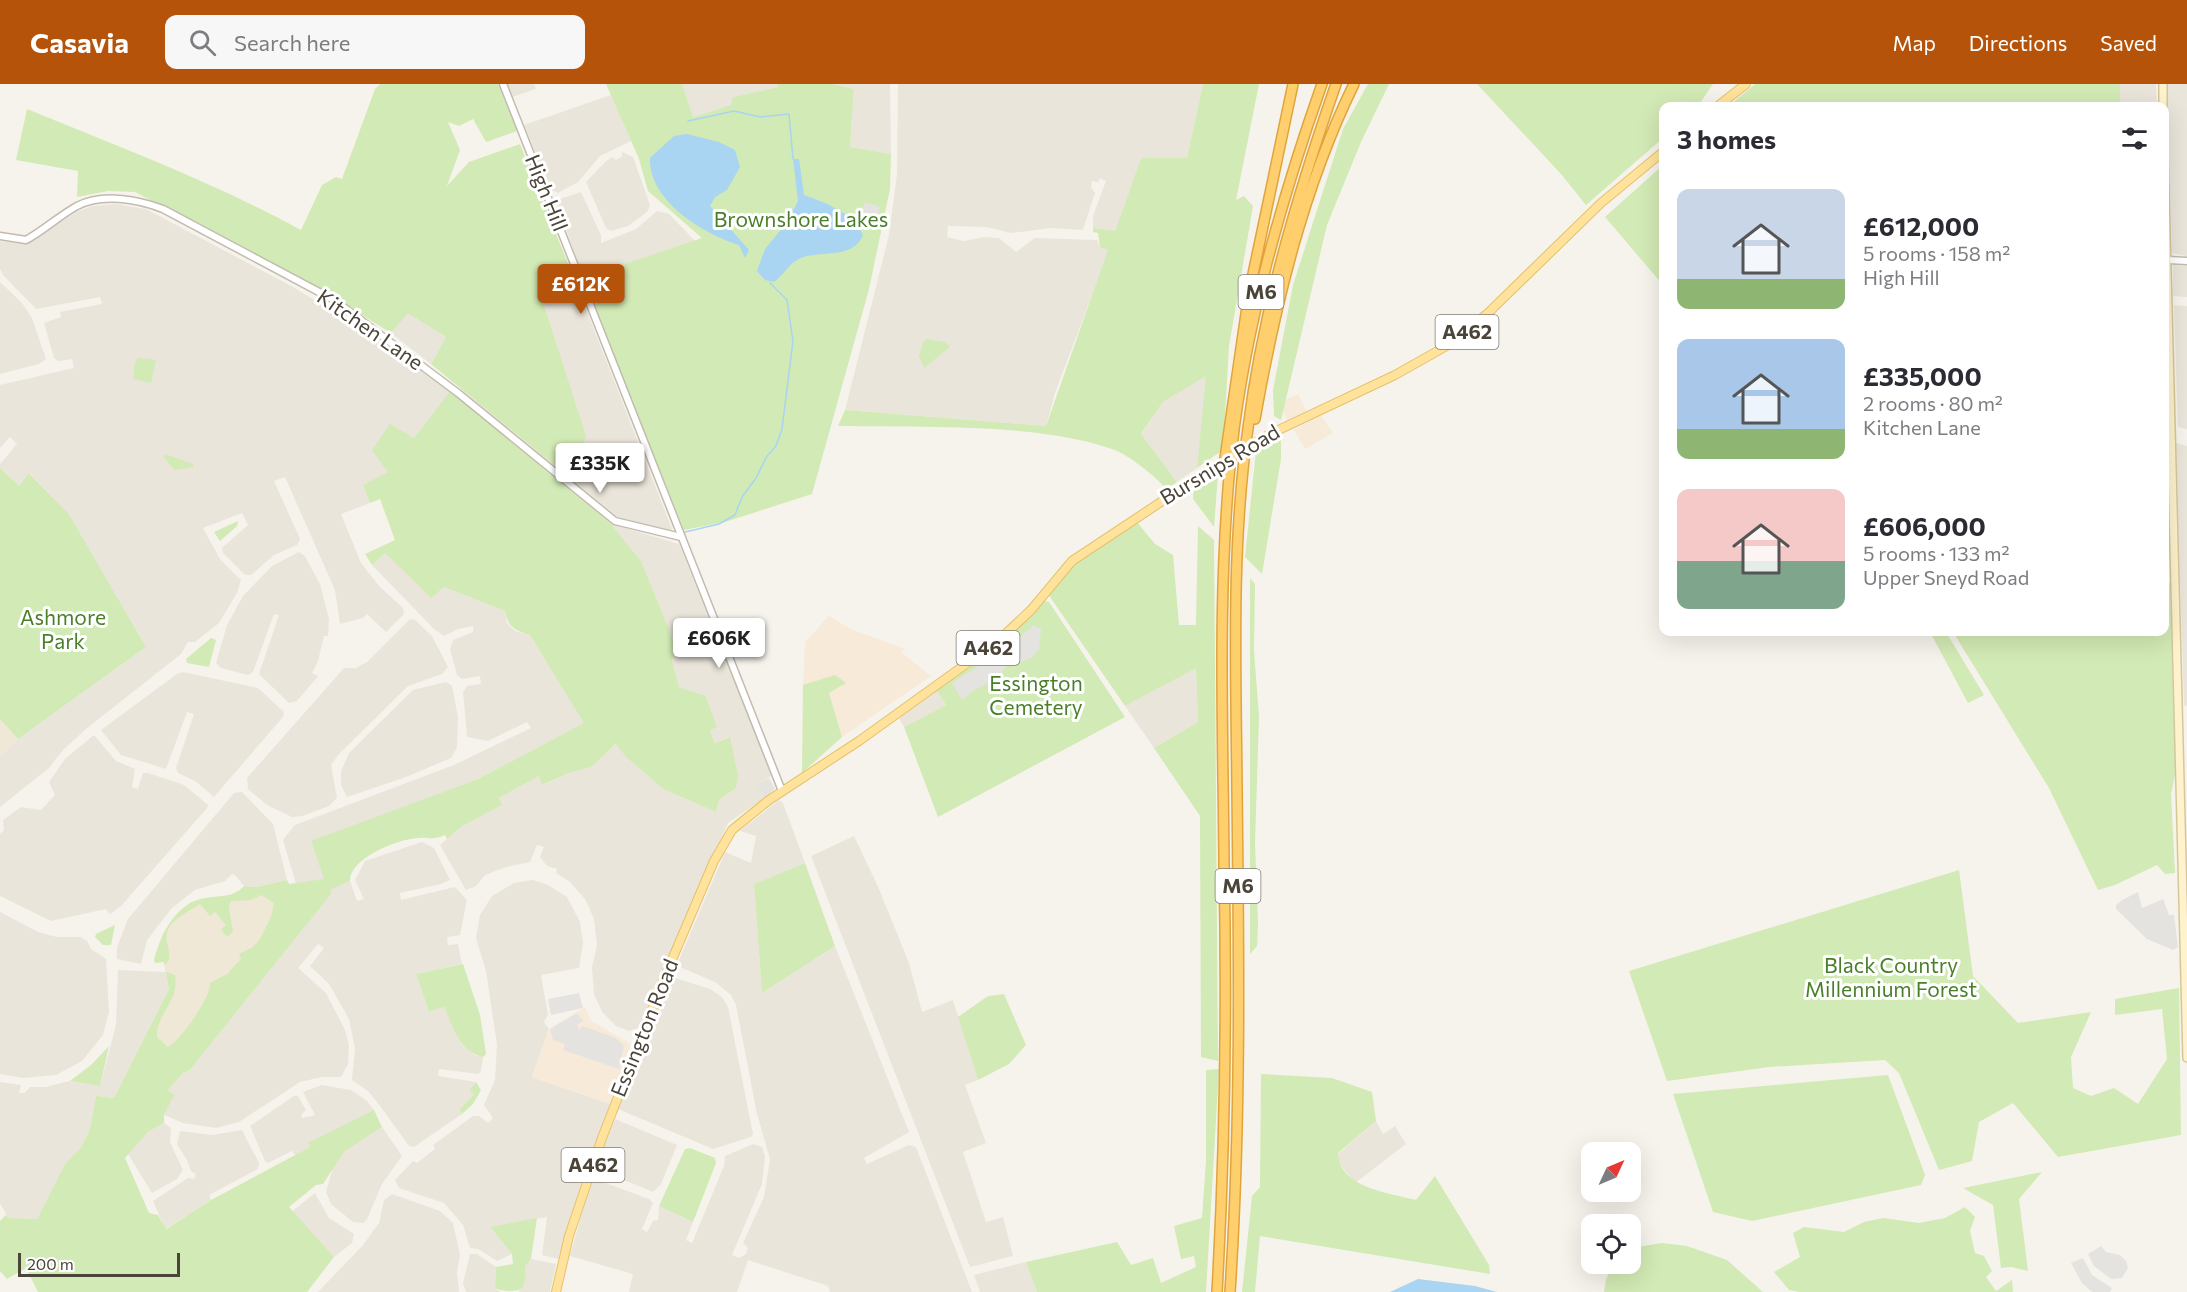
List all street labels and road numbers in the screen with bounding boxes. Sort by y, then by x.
street label: High Hill [521,150,574,234]
road number: M6 [1238,275,1284,309]
street label: Kitchen Lane [313,283,429,374]
road number: A462 [1436,315,1498,349]
street label: Bursnips Road [1155,418,1284,509]
road number: A462 [956,631,1020,665]
road number: M6 [1216,869,1260,903]
street label: Essington Road [605,955,683,1100]
road number: A462 [562,1148,624,1182]

